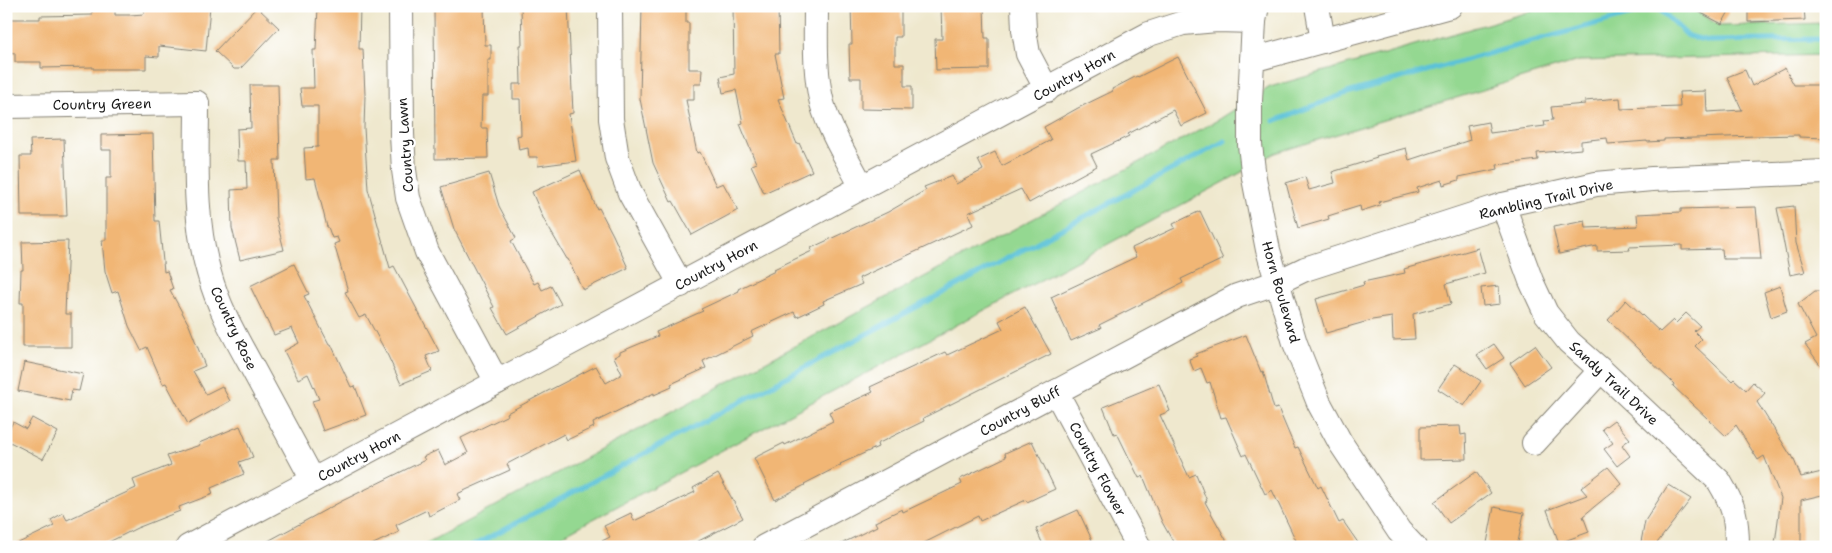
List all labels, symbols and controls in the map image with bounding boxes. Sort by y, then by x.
street label: Country Horn [1030,45,1119,105]
street label: Country Green [52,94,152,114]
street label: Country Lawn [393,97,417,193]
street label: Rambling Trail Drive [1477,175,1615,223]
street label: Country Horn [671,235,761,294]
street label: Horn Boulevard [1258,239,1304,345]
street label: Country Rose [207,283,261,373]
street label: Sandy Trail Drive [1566,337,1662,429]
street label: Country Bluff [976,382,1064,440]
street label: Country Flower [1066,419,1131,520]
street label: Country Horn [314,426,404,485]

